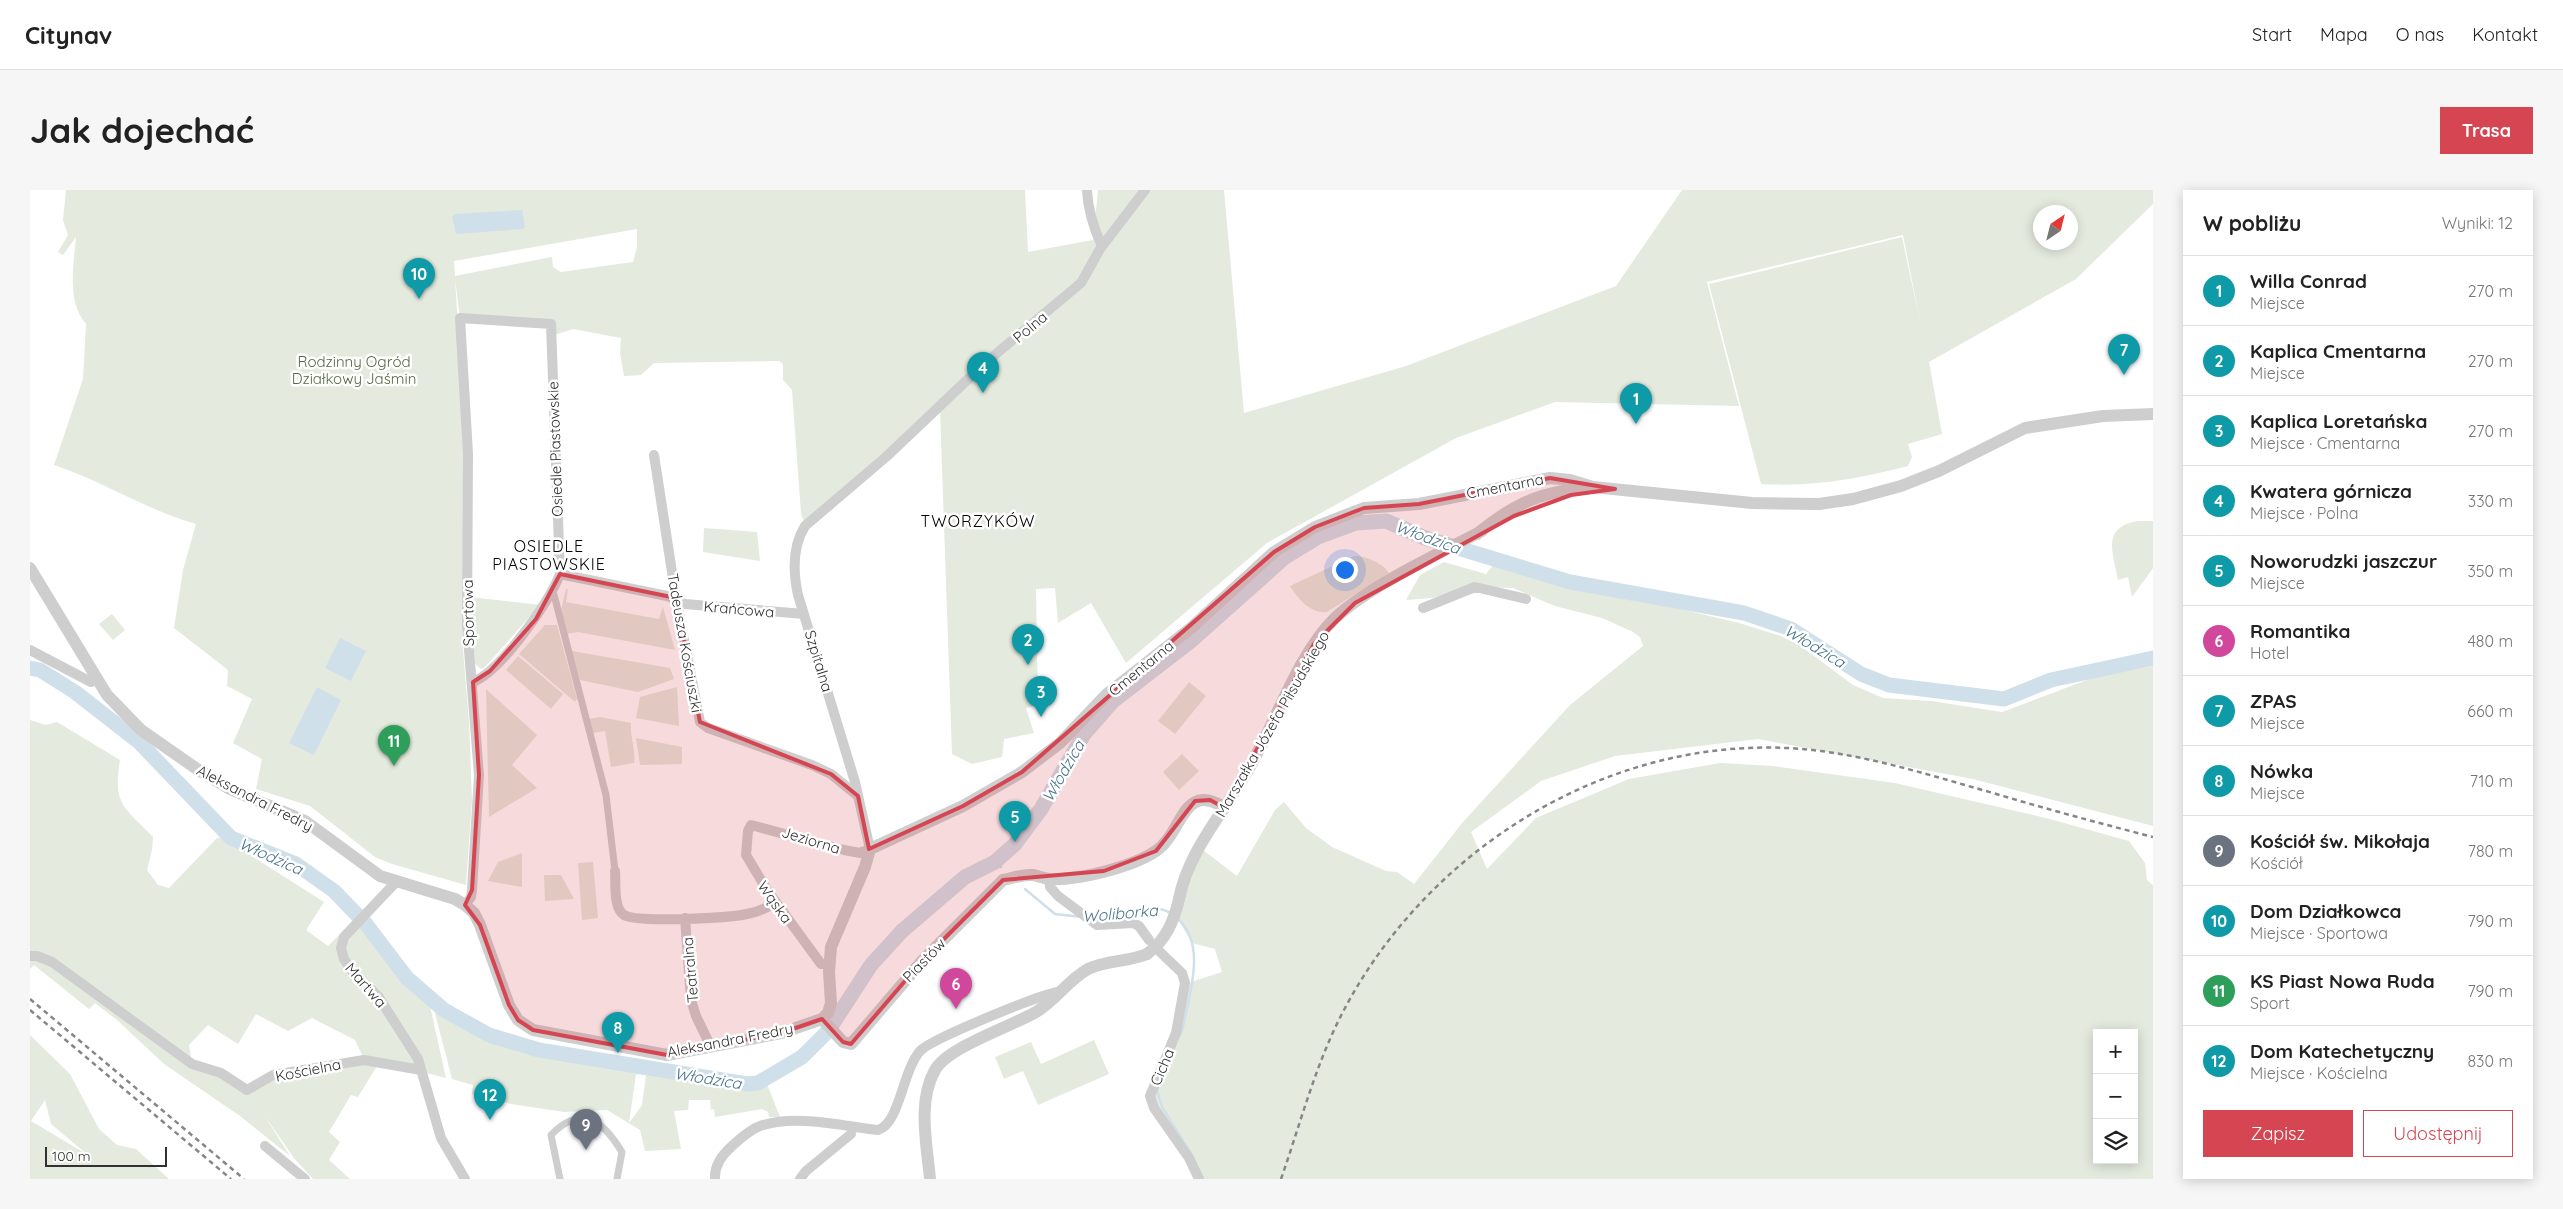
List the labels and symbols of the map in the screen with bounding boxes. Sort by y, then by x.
north arrow [2033,205,2078,250]
pin: 10 [403,258,435,299]
street label: Polna [1009,307,1051,347]
pin: 7 [2108,334,2140,375]
park label: Rodzinny Ogród Działkowy Jaśmin [292,352,416,388]
pin: 4 [967,352,999,393]
street label: Osiedle Piastowskie [543,381,567,517]
pin: 1 [1620,383,1652,424]
street label: Cmentarna [1465,469,1545,503]
district label: TWORZYKÓW [921,511,1035,531]
water label: Włodzica [1393,516,1464,558]
district label: OSIEDLE PIASTOWSKIE [492,536,606,574]
your location [1332,557,1358,583]
street label: Tadeusza Kościuszki [663,572,707,714]
street label: Sportowa [458,579,478,647]
street label: Krańcowa [703,596,775,622]
water label: Włodzica [1781,620,1850,673]
pin: 2 [1012,624,1044,665]
street label: Szpitalna [801,628,837,694]
street label: Marszałka Józefa Piłsudskiego [1211,628,1333,820]
street label: Cmentarna [1105,636,1177,700]
pin: 3 [1025,676,1057,717]
pin: 11 [378,725,410,766]
water label: Włodzica [1037,736,1089,805]
street label: Aleksandra Fredry [194,761,316,835]
pin: 5 [999,801,1031,842]
street label: Jeziorna [780,822,842,858]
water label: Włodzica [236,833,307,879]
street label: Wąska [754,877,796,927]
water label: Woliborka [1081,900,1160,926]
street label: Piastów [899,934,949,986]
street label: Teatralna [678,936,702,1004]
street label: Martwa [341,959,391,1011]
pin: 6 [940,968,972,1009]
pin: 8 [602,1012,634,1053]
street label: Aleksandra Fredry [665,1018,795,1062]
street label: Cicha [1146,1046,1178,1088]
street label: Kościelna [274,1054,342,1086]
water label: Włodzica [673,1063,744,1093]
pin: 12 [474,1079,506,1120]
pin: 9 [570,1109,602,1150]
scale bar [45,1144,168,1167]

